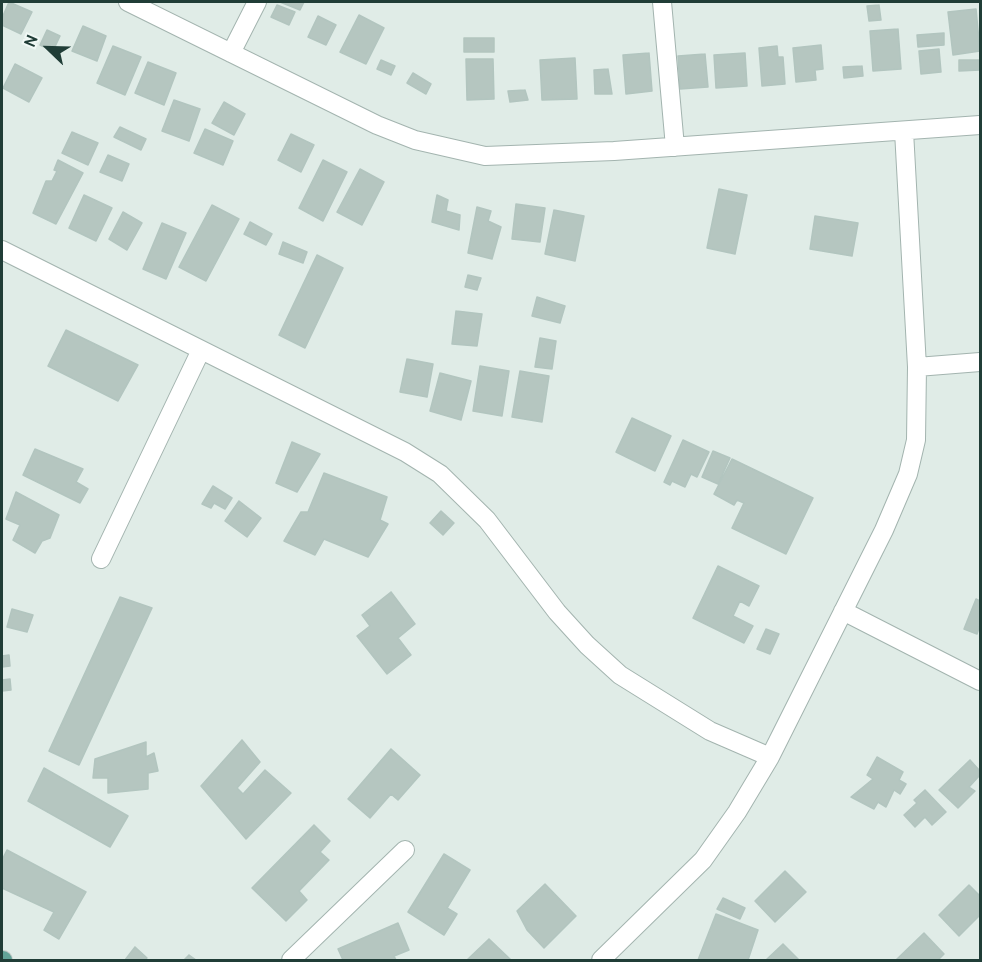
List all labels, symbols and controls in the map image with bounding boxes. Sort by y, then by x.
north arrow [18,18,78,78]
text: N [20,32,42,50]

